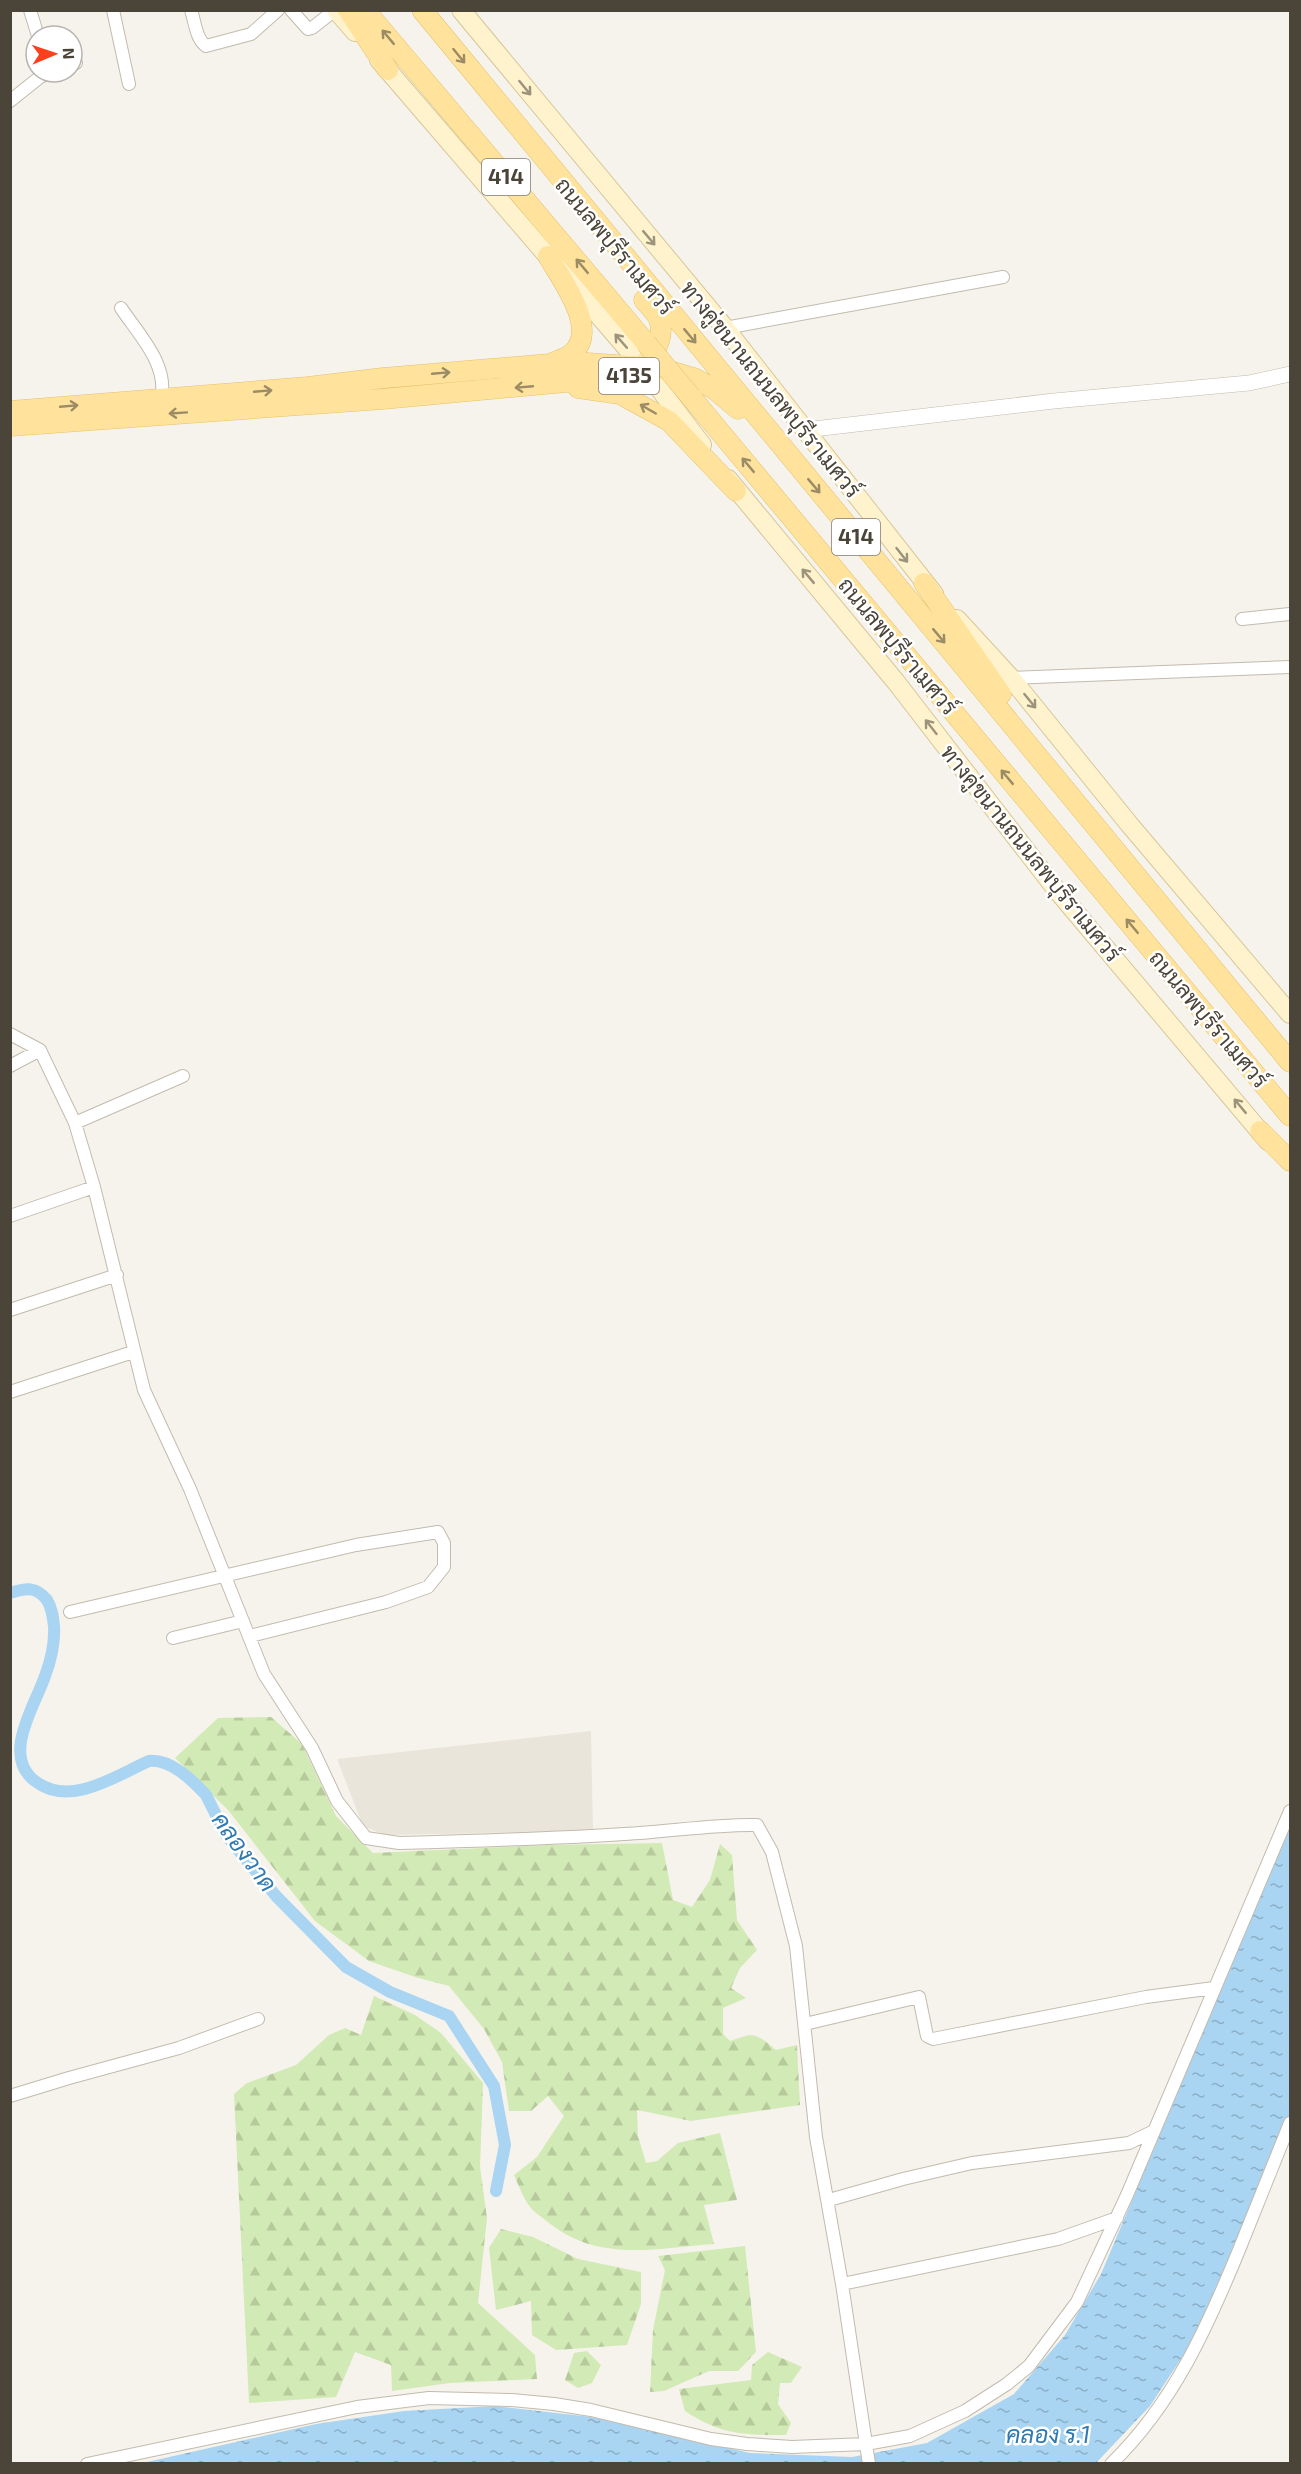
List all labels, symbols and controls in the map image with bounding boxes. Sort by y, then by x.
north arrow [24,24,84,84]
one-way arrow [381,30,395,45]
text: N [60,47,79,60]
one-way arrow [453,48,466,64]
one-way arrow [518,80,531,96]
road number: 414 [482,159,530,195]
street label: ถนนลพบุรีราเมศวร์ [548,171,681,322]
one-way arrow [642,230,656,245]
one-way arrow [575,258,588,274]
street label: ทางคู่ขนานถนนลพบุรีราเมศวร์ [673,275,867,504]
one-way arrow [683,328,696,344]
one-way arrow [614,334,628,349]
road number: 4135 [599,358,659,394]
one-way arrow [431,367,451,378]
one-way arrow [515,382,535,393]
one-way arrow [253,385,273,396]
one-way arrow [58,401,78,412]
one-way arrow [640,403,657,415]
one-way arrow [169,408,189,419]
one-way arrow [742,458,755,474]
one-way arrow [807,478,820,494]
road number: 414 [832,519,880,555]
one-way arrow [895,546,908,562]
one-way arrow [801,568,814,584]
street label: ถนนลพบุรีราเมศวร์ [831,571,964,722]
one-way arrow [932,628,945,644]
one-way arrow [1024,693,1037,709]
one-way arrow [925,719,938,735]
street label: ทางคู่ขนานถนนลพบุรีราเมศวร์ [933,739,1127,968]
one-way arrow [1001,769,1014,785]
one-way arrow [1125,919,1139,934]
street label: ถนนลพบุรีราเมศวร์ [1142,944,1275,1095]
one-way arrow [1233,1099,1246,1115]
water label: คลองวาด [207,1806,284,1897]
water label: คลอง ร.1 [1006,2419,1090,2448]

